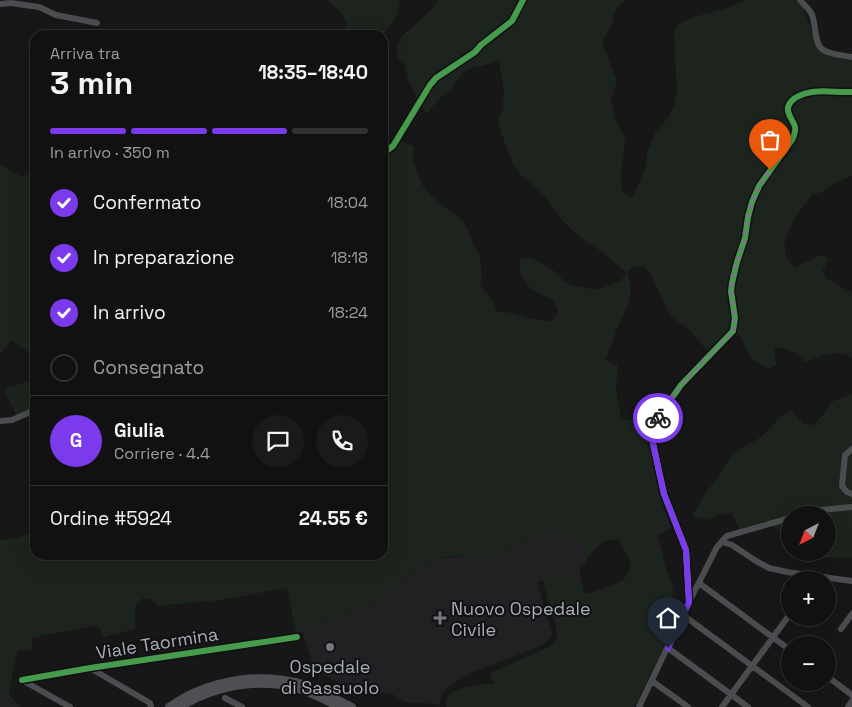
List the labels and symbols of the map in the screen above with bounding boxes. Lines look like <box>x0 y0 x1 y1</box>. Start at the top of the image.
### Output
pin <box>749 119 791 170</box>
courier <box>633 393 683 443</box>
north arrow <box>781 506 836 561</box>
place label: Nuovo Ospedale Civile <box>451 597 591 641</box>
pin <box>647 597 689 648</box>
marker: Nuovo Ospedale Civile <box>433 611 447 625</box>
street label: Viale Taormina <box>94 622 220 664</box>
marker: Ospedale di Sassuolo <box>324 641 336 653</box>
place label: Ospedale di Sassuolo <box>281 655 379 699</box>

